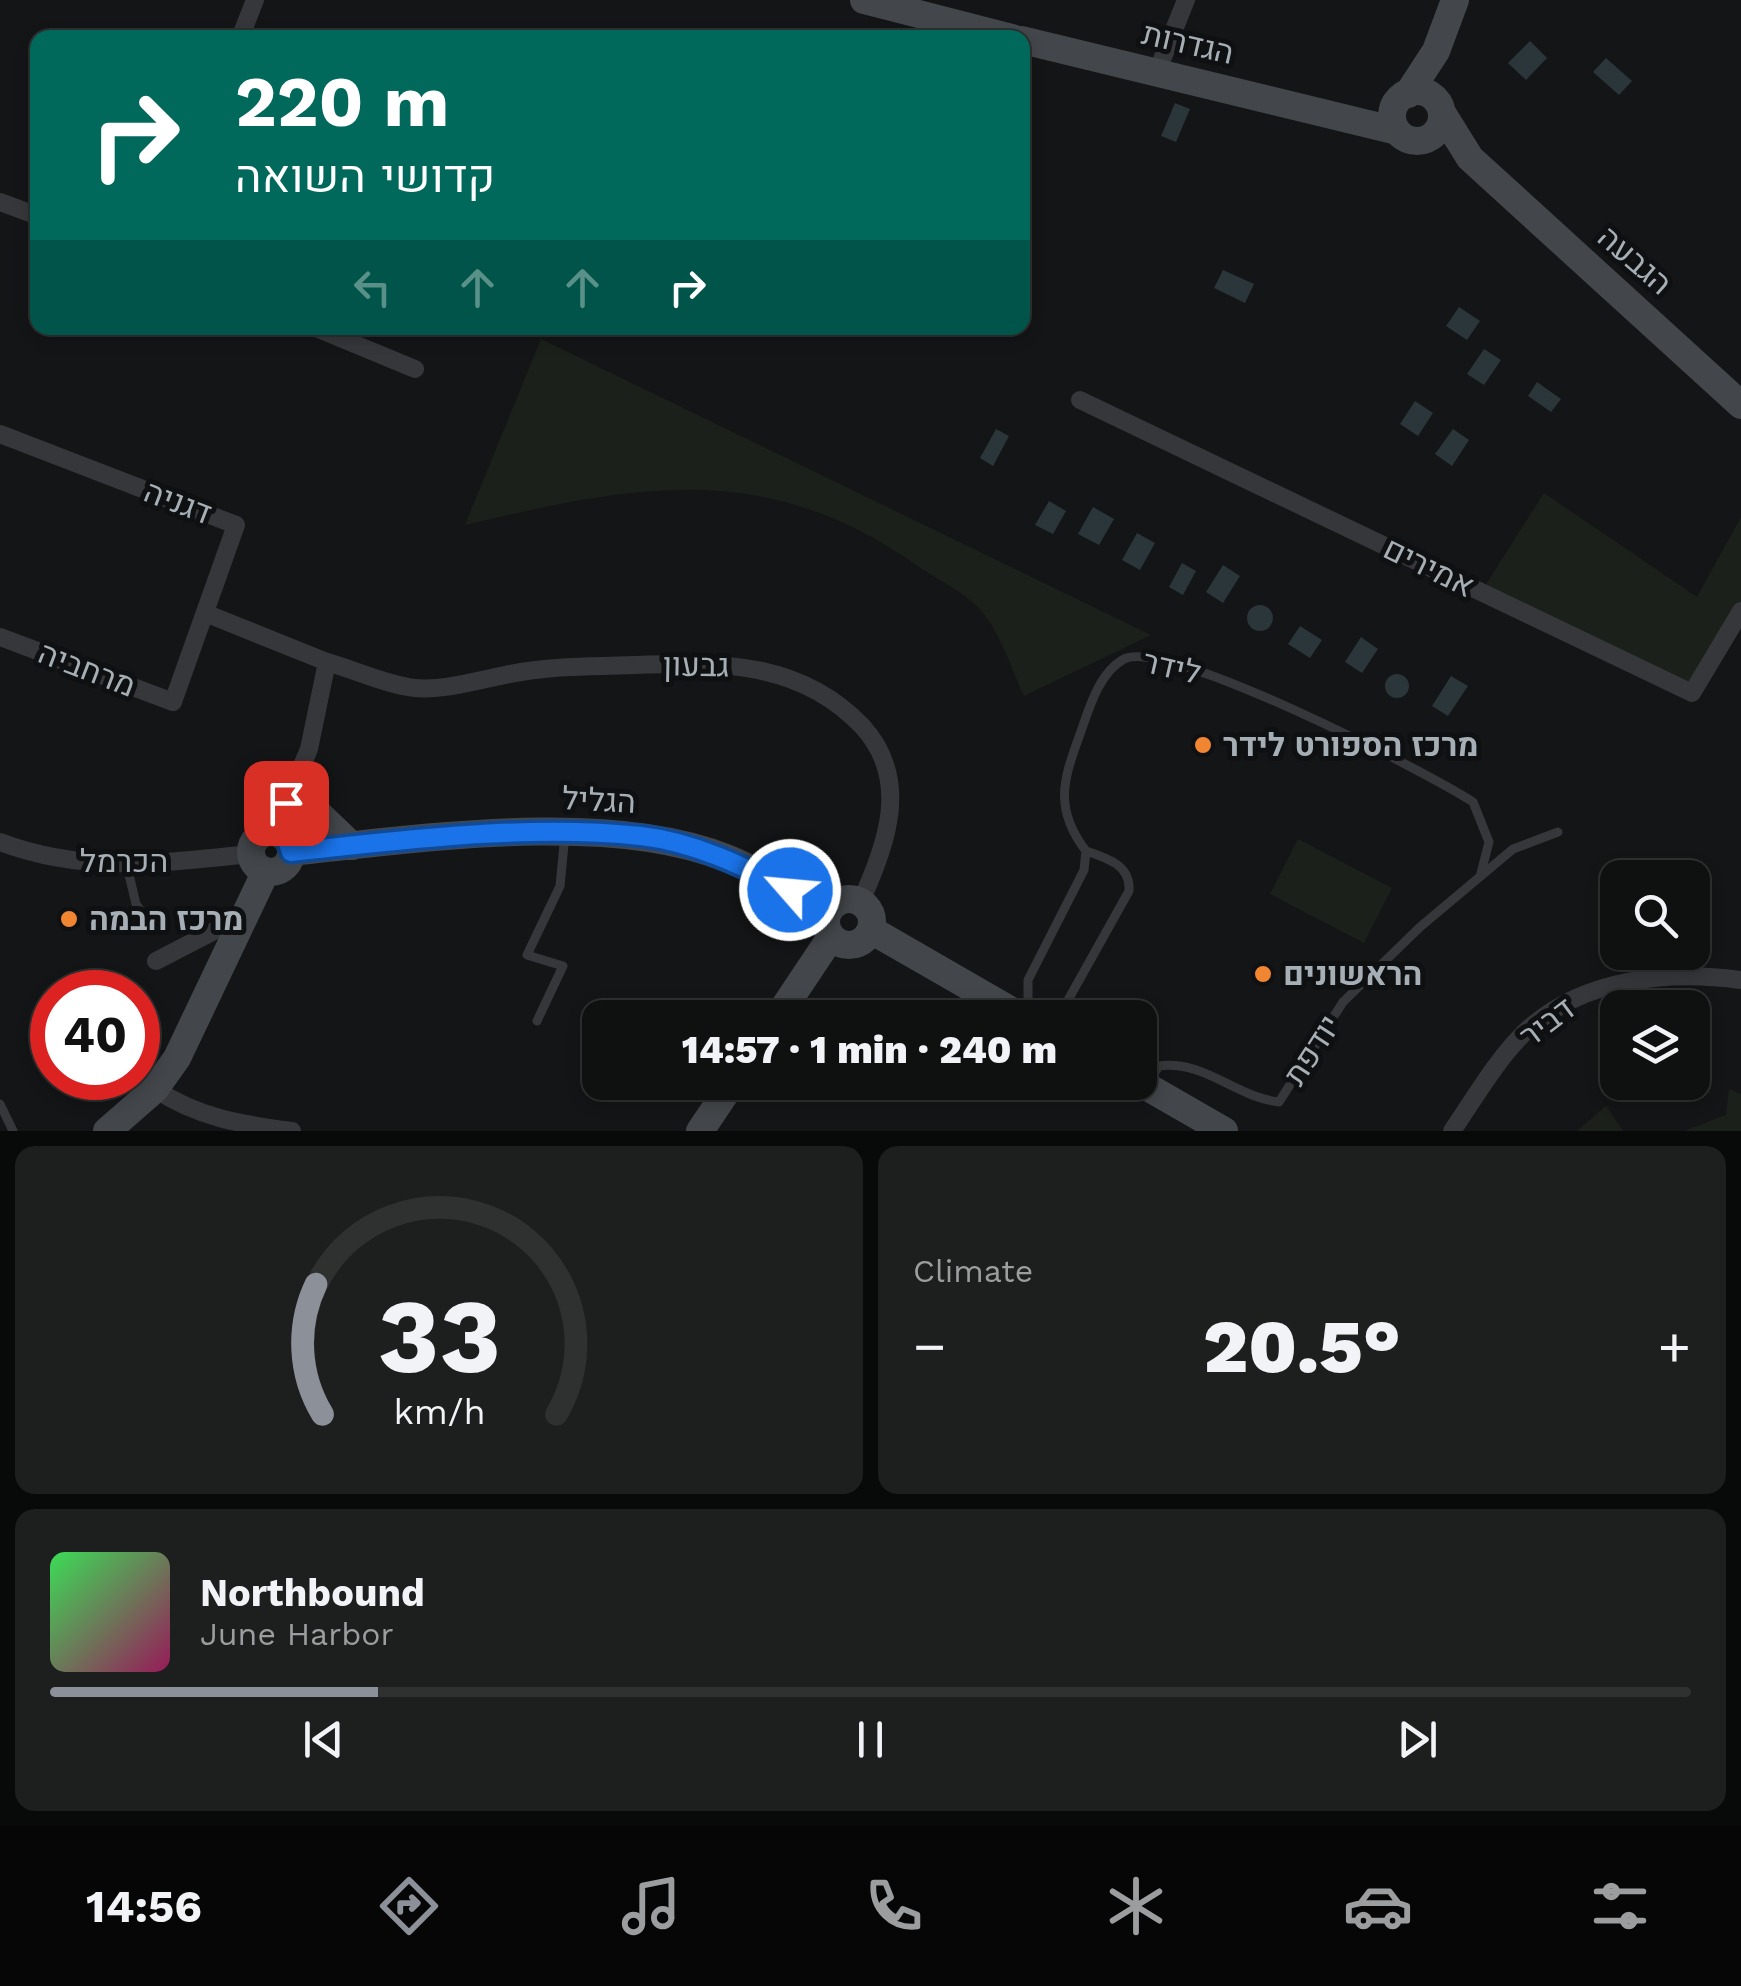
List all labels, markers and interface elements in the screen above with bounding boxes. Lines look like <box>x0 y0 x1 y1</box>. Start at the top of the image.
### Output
street label: הגדרות <box>1138 14 1238 72</box>
text: 220 m <box>235 61 449 143</box>
icon: right <box>70 70 200 200</box>
text: קדושי השואה <box>235 150 495 203</box>
street label: הגבעה <box>1590 218 1680 302</box>
icon: left <box>345 260 400 315</box>
icon: ahead <box>450 260 505 315</box>
icon: ahead <box>555 260 610 315</box>
icon: right <box>660 260 715 315</box>
street label: דגניה <box>139 472 217 532</box>
street label: אמירים <box>1377 529 1481 605</box>
street label: מרחביה <box>33 633 141 705</box>
street label: לידר <box>1139 642 1205 692</box>
street label: גבעון <box>662 645 730 685</box>
place label: מרכז הספורט לידר <box>1223 726 1479 764</box>
marker: מרכז הספורט לידר <box>1192 734 1214 756</box>
pin <box>244 761 329 846</box>
icon: arrive <box>259 776 314 831</box>
street label: הגליל <box>561 779 637 821</box>
position arrow <box>738 838 842 942</box>
street label: הכרמל <box>80 842 168 880</box>
map controls <box>1600 860 1710 1100</box>
button: search <box>1600 860 1710 970</box>
place label: מרכז הבמה <box>89 900 243 938</box>
marker: מרכז הבמה <box>58 908 80 930</box>
place label: הראשונים <box>1283 955 1422 993</box>
marker: הראשונים <box>1252 963 1274 985</box>
speed limit sign: 40 <box>30 970 160 1100</box>
street label: דביר <box>1512 989 1582 1055</box>
button: layers <box>1600 990 1710 1100</box>
street label: יודפת <box>1275 1008 1349 1092</box>
text: 14:57 · 1 min · 240 m <box>682 1028 1057 1072</box>
text: Climate <box>913 1252 1033 1290</box>
text: 33 <box>377 1275 501 1397</box>
text: 20.5° <box>1203 1302 1401 1390</box>
text: − <box>913 1314 946 1378</box>
text: + <box>1658 1314 1691 1378</box>
text: km/h <box>393 1391 485 1433</box>
text: Northbound <box>200 1571 425 1615</box>
text: June Harbor <box>200 1615 394 1653</box>
icon: previous <box>296 1712 351 1767</box>
icon: pause <box>843 1712 898 1767</box>
icon: next <box>1390 1712 1445 1767</box>
icon: directions <box>374 1871 444 1941</box>
icon: music <box>616 1871 686 1941</box>
icon: phone <box>859 1871 929 1941</box>
icon: climate <box>1101 1871 1171 1941</box>
icon: car <box>1343 1871 1413 1941</box>
icon: filters <box>1585 1871 1655 1941</box>
text: 14:56 <box>86 1880 202 1933</box>

